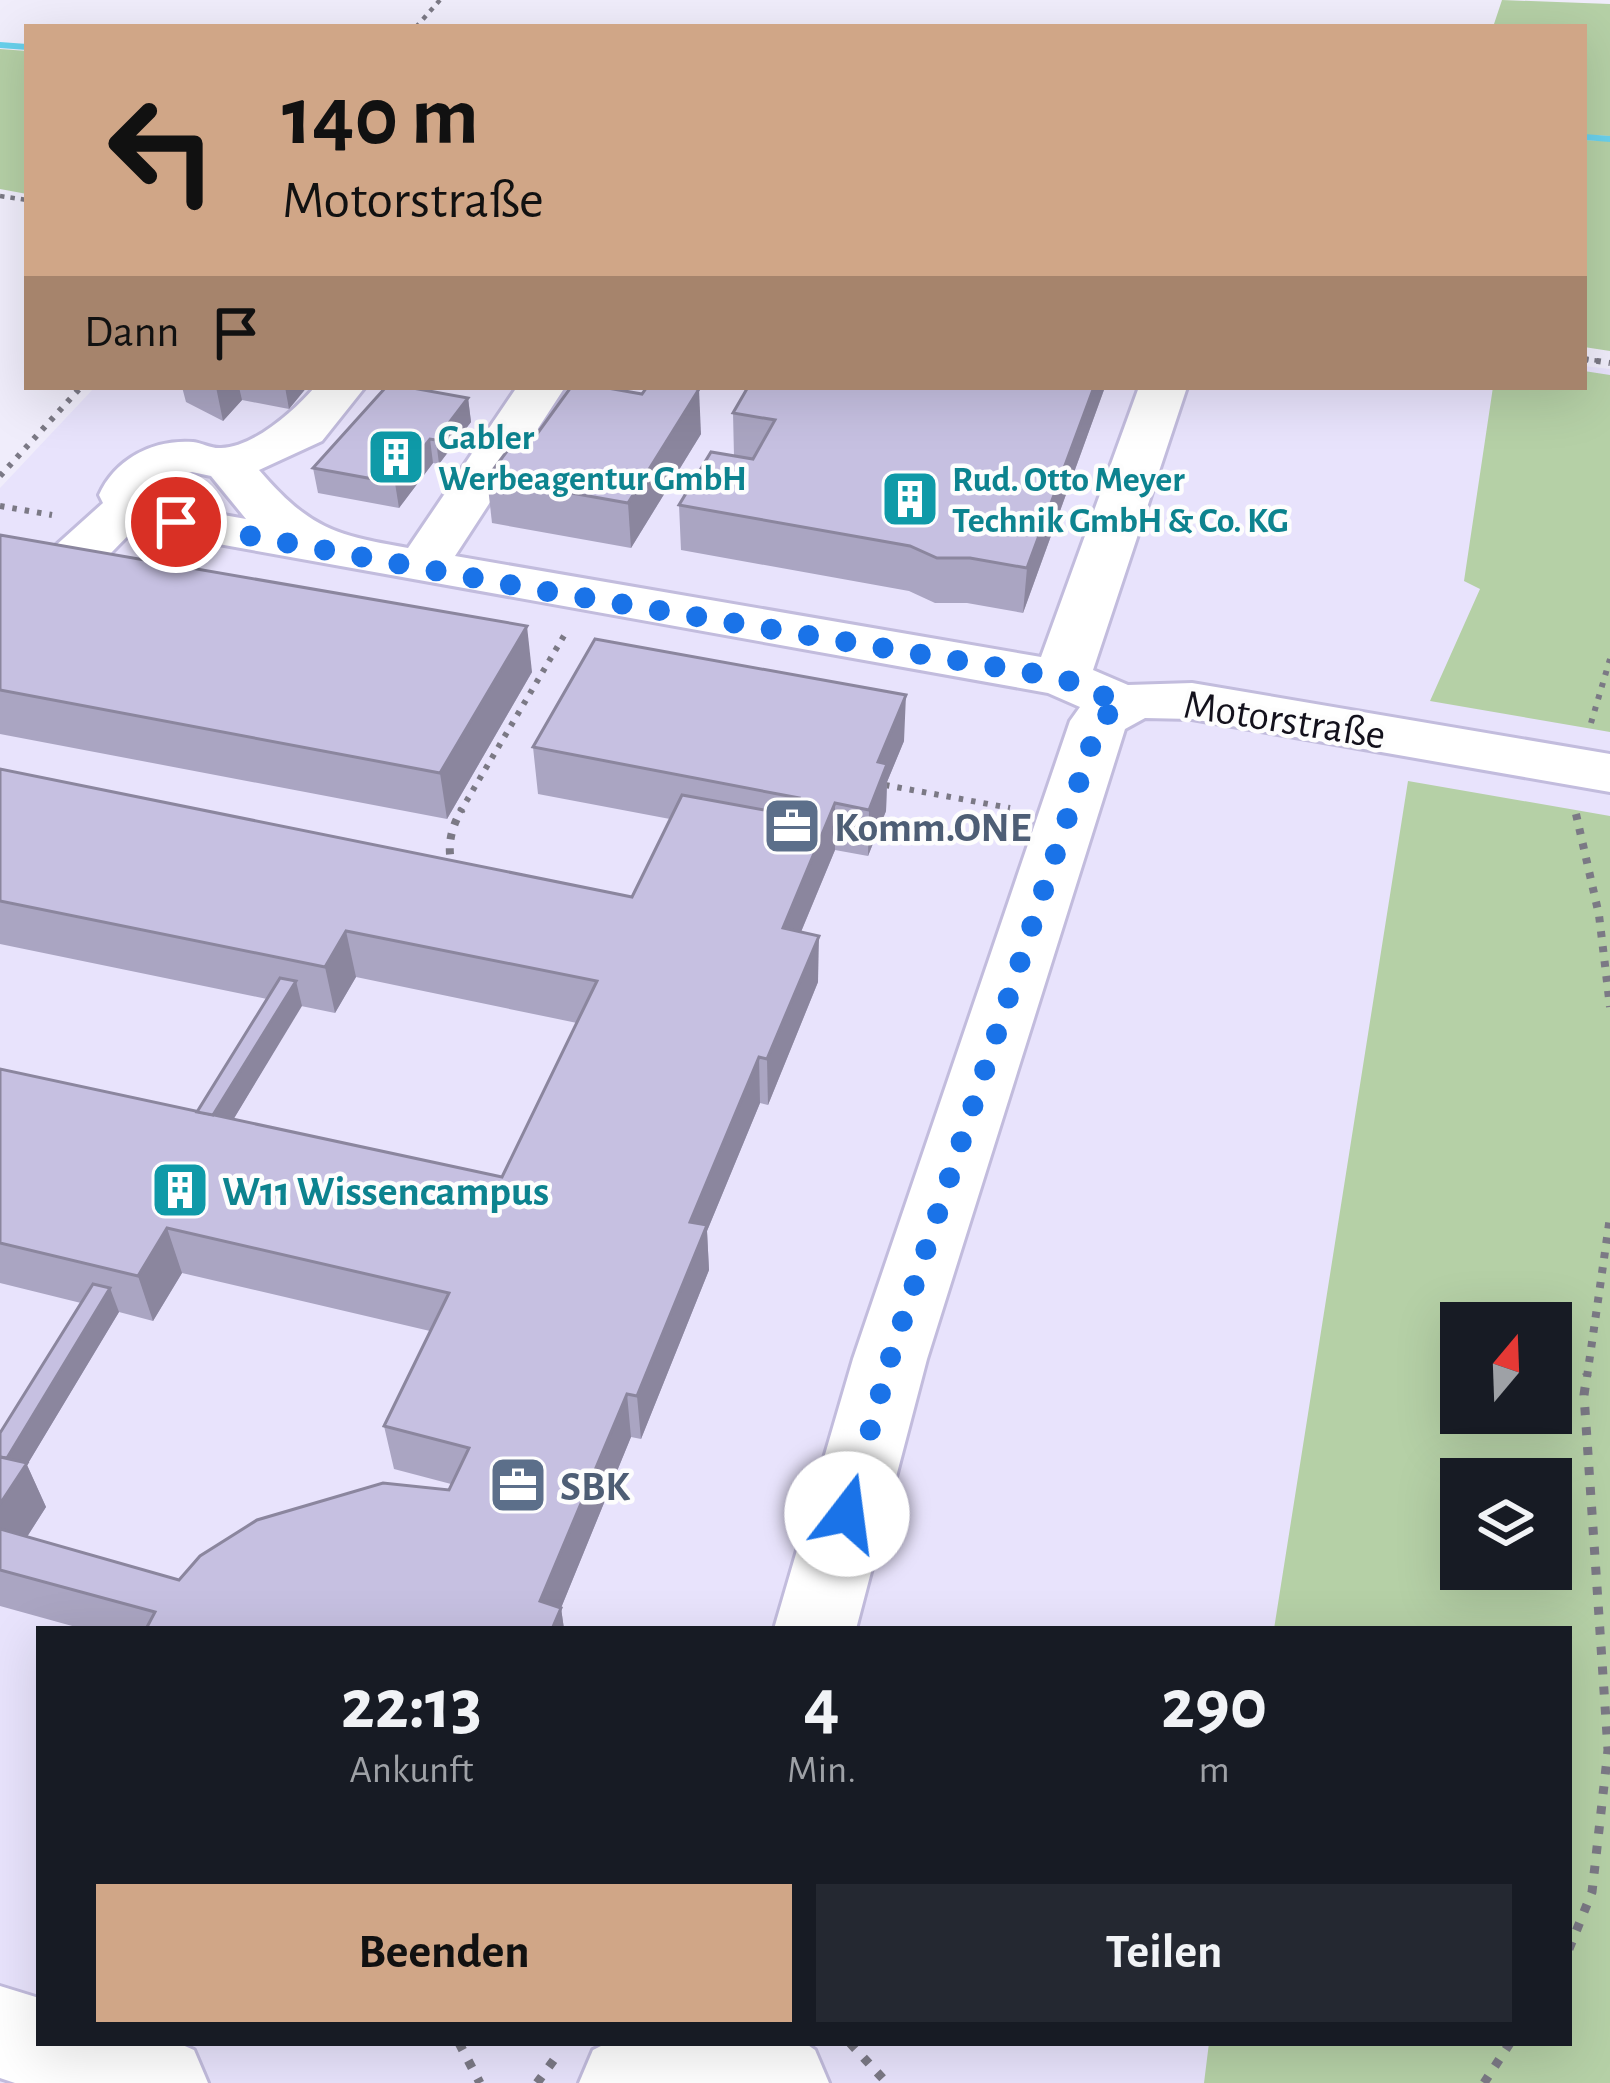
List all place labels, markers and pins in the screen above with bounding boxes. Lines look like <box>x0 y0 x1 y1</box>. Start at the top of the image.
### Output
place label: Gabler Werbeagentur GmbH <box>438 420 747 497</box>
building icon: Gabler Werbeagentur GmbH <box>365 426 427 488</box>
place label: Rud. Otto Meyer Technik GmbH & Co. KG <box>952 462 1289 539</box>
building icon: Rud. Otto Meyer Technik GmbH & Co. KG <box>879 468 941 530</box>
pin <box>125 471 227 573</box>
office icon: Komm.ONE <box>761 795 823 857</box>
place label: Komm.ONE <box>834 807 1031 849</box>
building icon: W11 Wissencampus <box>149 1159 211 1221</box>
place label: W11 Wissencampus <box>222 1171 549 1213</box>
office icon: SBK <box>487 1454 549 1516</box>
place label: SBK <box>560 1466 630 1508</box>

